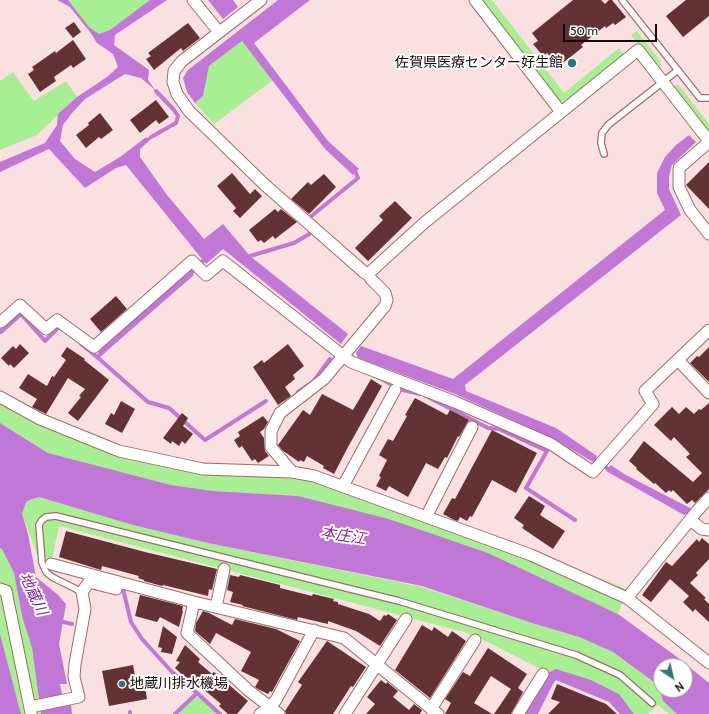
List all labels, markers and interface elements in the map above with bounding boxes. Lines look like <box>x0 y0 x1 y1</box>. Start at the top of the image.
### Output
scale bar <box>565 16 659 42</box>
text: 50 m <box>570 23 598 38</box>
place label: 佐賀県医療センター好生館 <box>395 55 563 71</box>
marker: 佐賀県医療センター好生館 <box>566 57 578 69</box>
water label: 本庄江 <box>319 524 367 548</box>
water label: 地蔵川 <box>15 570 51 618</box>
north arrow <box>653 658 693 698</box>
place label: 地蔵川排水機場 <box>130 676 228 692</box>
marker: 地蔵川排水機場 <box>117 679 127 689</box>
text: N <box>672 679 687 695</box>

